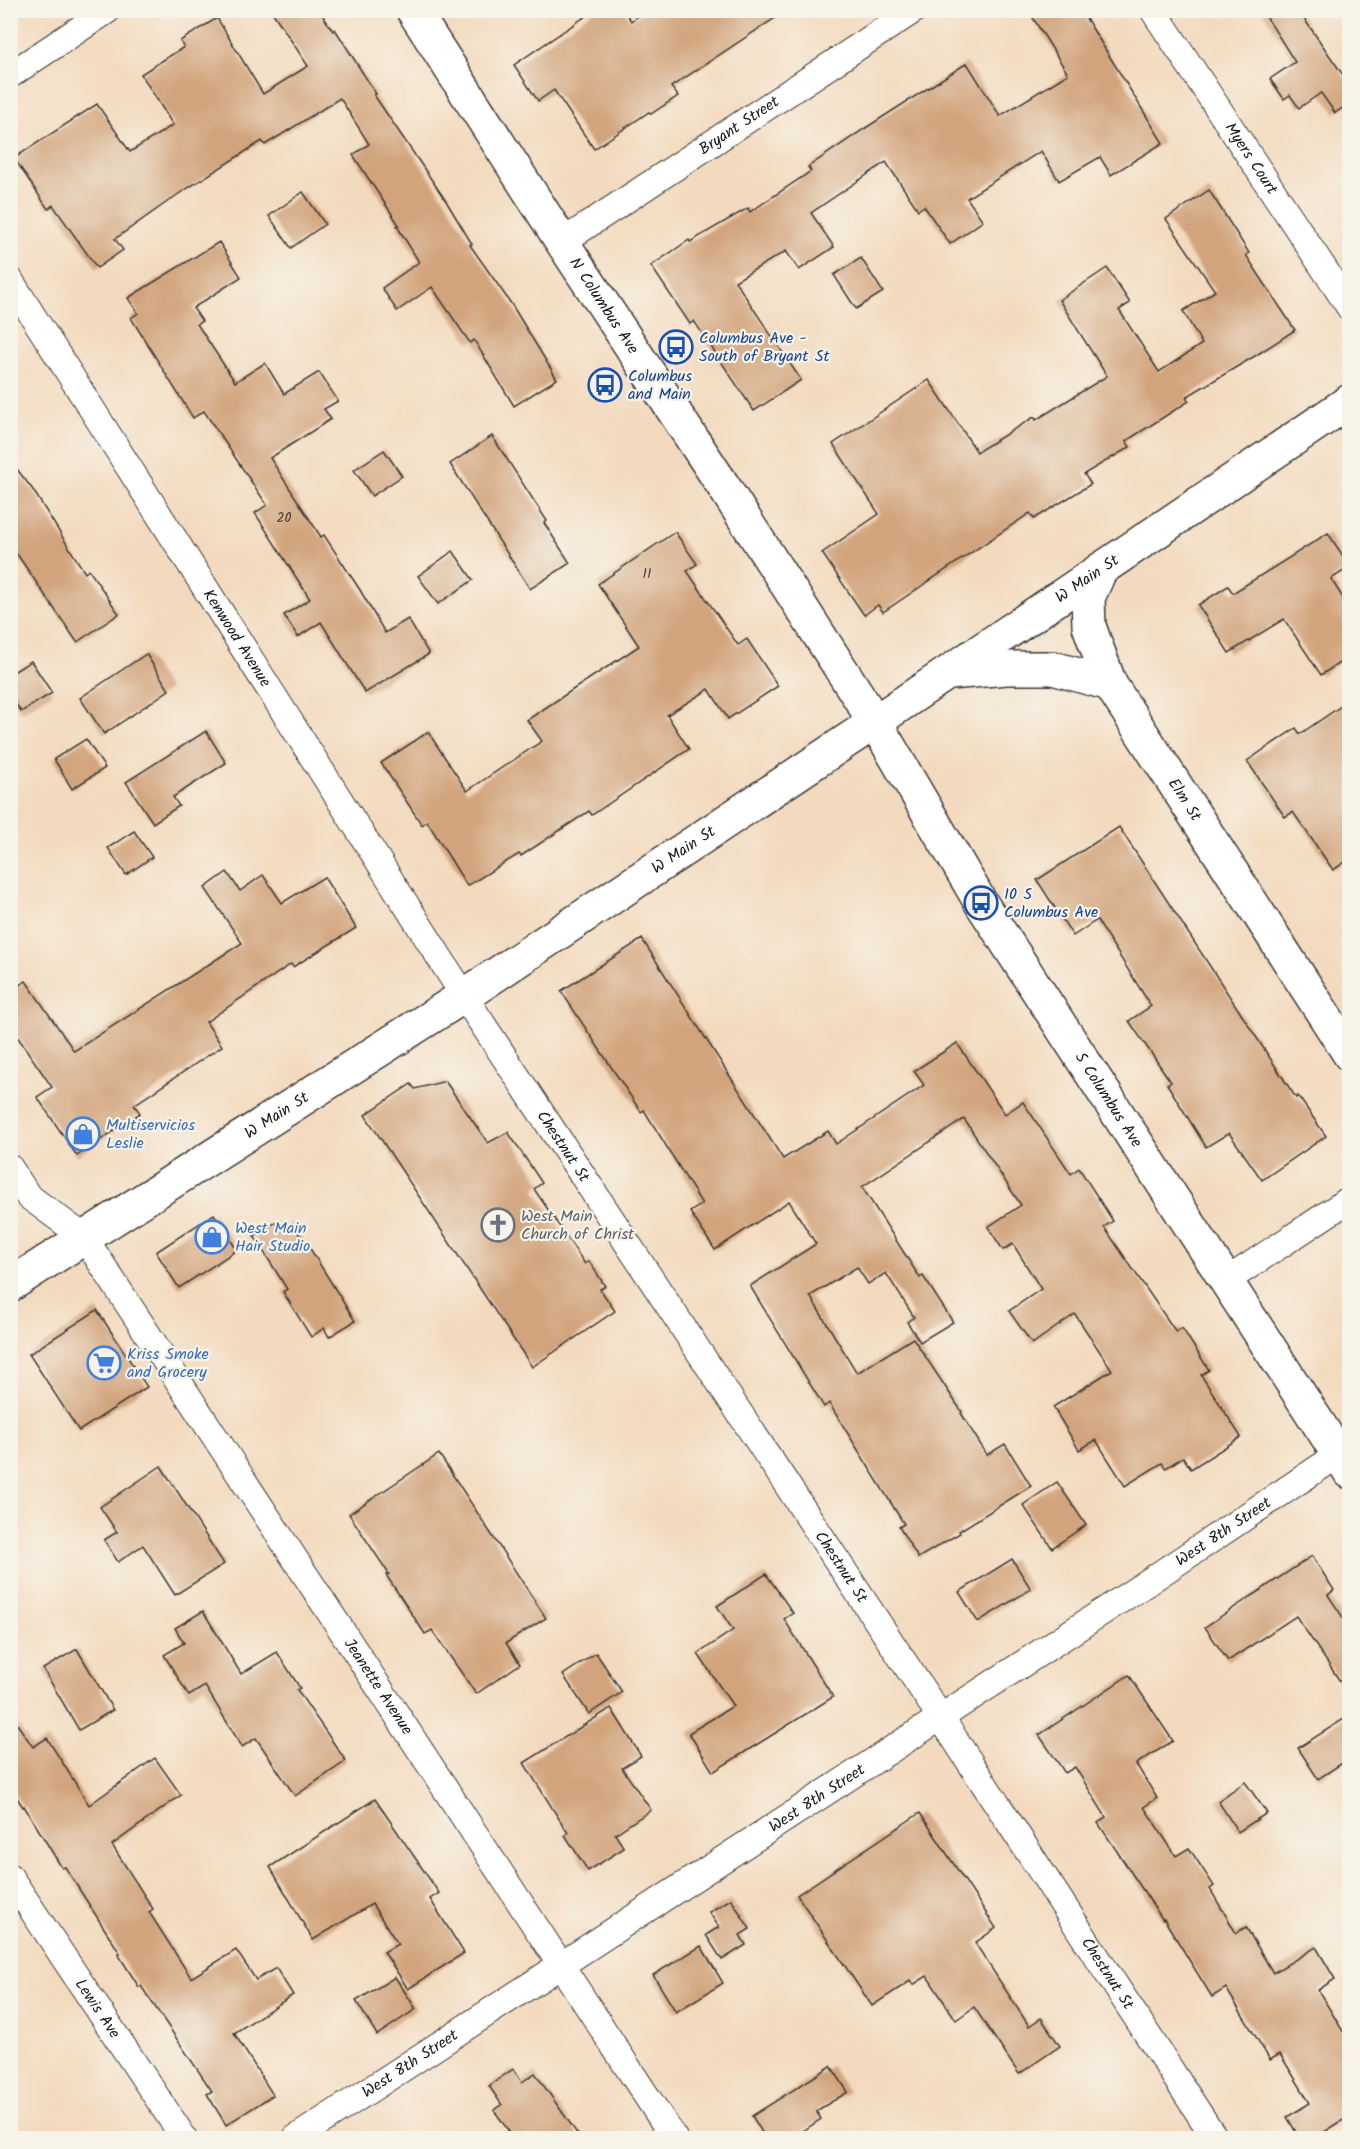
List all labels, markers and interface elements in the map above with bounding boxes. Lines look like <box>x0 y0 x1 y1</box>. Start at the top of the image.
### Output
street label: Bryant Street <box>694 89 785 161</box>
street label: Myers Court <box>1218 117 1285 200</box>
street label: N Columbus Ave <box>563 252 645 359</box>
place label: Columbus Ave - South of Bryant St <box>699 326 830 369</box>
bus stop icon: Columbus Ave - South of Bryant St <box>658 329 694 365</box>
place label: Columbus and Main <box>628 364 692 407</box>
bus stop icon: Columbus and Main <box>587 367 623 403</box>
house number: 20 <box>276 507 292 529</box>
street label: W Main St <box>1050 548 1125 609</box>
house number: 11 <box>643 563 651 585</box>
street label: Kenwood Avenue <box>196 584 278 692</box>
street label: Elm St <box>1161 773 1208 827</box>
street label: W Main St <box>646 819 721 880</box>
place label: 10 S Columbus Ave <box>1004 882 1098 925</box>
bus stop icon: 10 S Columbus Ave <box>963 885 999 921</box>
street label: S Columbus Ave <box>1068 1047 1149 1152</box>
street label: W Main St <box>239 1085 315 1145</box>
street label: Chestnut St <box>530 1105 597 1188</box>
place label: Multiservicios Leslie <box>106 1113 195 1156</box>
shop icon: Multiservicios Leslie <box>65 1116 101 1152</box>
place label: West Main Church of Christ <box>521 1204 635 1247</box>
church icon: West Main Church of Christ <box>480 1207 516 1243</box>
place label: West Main Hair Studio <box>235 1216 310 1259</box>
shop icon: West Main Hair Studio <box>194 1219 230 1255</box>
place label: Kriss Smoke and Grocery <box>127 1342 209 1385</box>
supermarket icon: Kriss Smoke and Grocery <box>86 1345 122 1381</box>
street label: West 8th Street <box>1170 1490 1277 1573</box>
street label: Chestnut St <box>808 1526 875 1609</box>
street label: Jeanette Avenue <box>337 1633 419 1740</box>
street label: West 8th Street <box>764 1757 871 1839</box>
street label: Chestnut St <box>1075 1932 1141 2015</box>
street label: Lewis Ave <box>69 1973 127 2043</box>
street label: West 8th Street <box>357 2023 464 2104</box>

